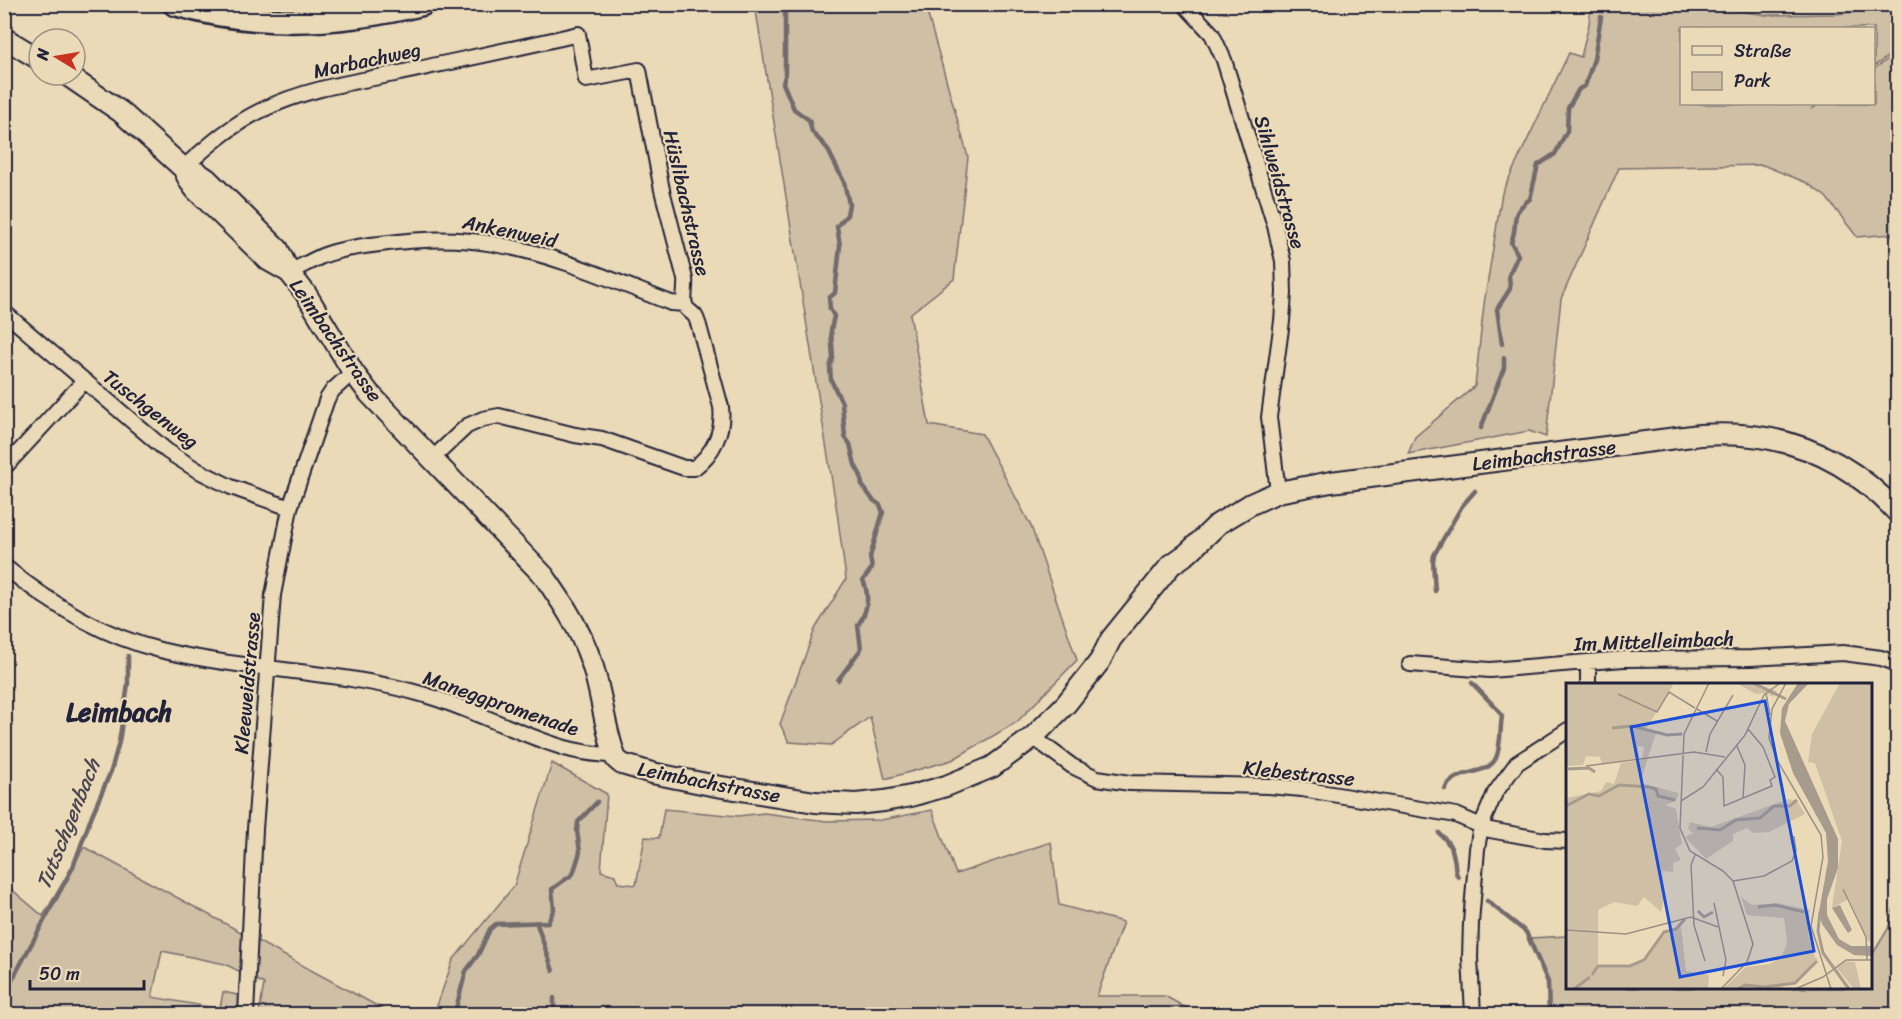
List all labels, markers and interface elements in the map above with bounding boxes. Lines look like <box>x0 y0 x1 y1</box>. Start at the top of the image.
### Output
north arrow <box>27 27 87 87</box>
legend <box>1680 27 1875 105</box>
street label: Marbachweg <box>310 32 424 89</box>
text: Straße <box>1734 35 1791 67</box>
text: N <box>27 45 58 63</box>
text: Park <box>1734 65 1771 97</box>
street label: Sihlweidstrasse <box>1244 111 1315 253</box>
street label: Hüslibachstrasse <box>653 126 720 280</box>
street label: Ankenweid <box>458 204 562 259</box>
street label: Leimbachstrasse <box>280 271 391 410</box>
street label: Tuschgenweg <box>95 360 207 458</box>
street label: Leimbachstrasse <box>1470 429 1618 482</box>
street label: Kleeweidstrasse <box>224 610 271 755</box>
street label: Im Mittelleimbach <box>1572 621 1735 662</box>
street label: Maneggpromenade <box>418 660 584 747</box>
inset map <box>1566 683 1872 989</box>
district label: Leimbach <box>66 689 172 735</box>
street label: Klebestrasse <box>1241 750 1356 797</box>
water label: Tutschgenbach <box>25 751 112 895</box>
street label: Leimbachstrasse <box>635 752 783 813</box>
scale bar <box>30 953 144 991</box>
text: 50 m <box>39 958 80 990</box>

